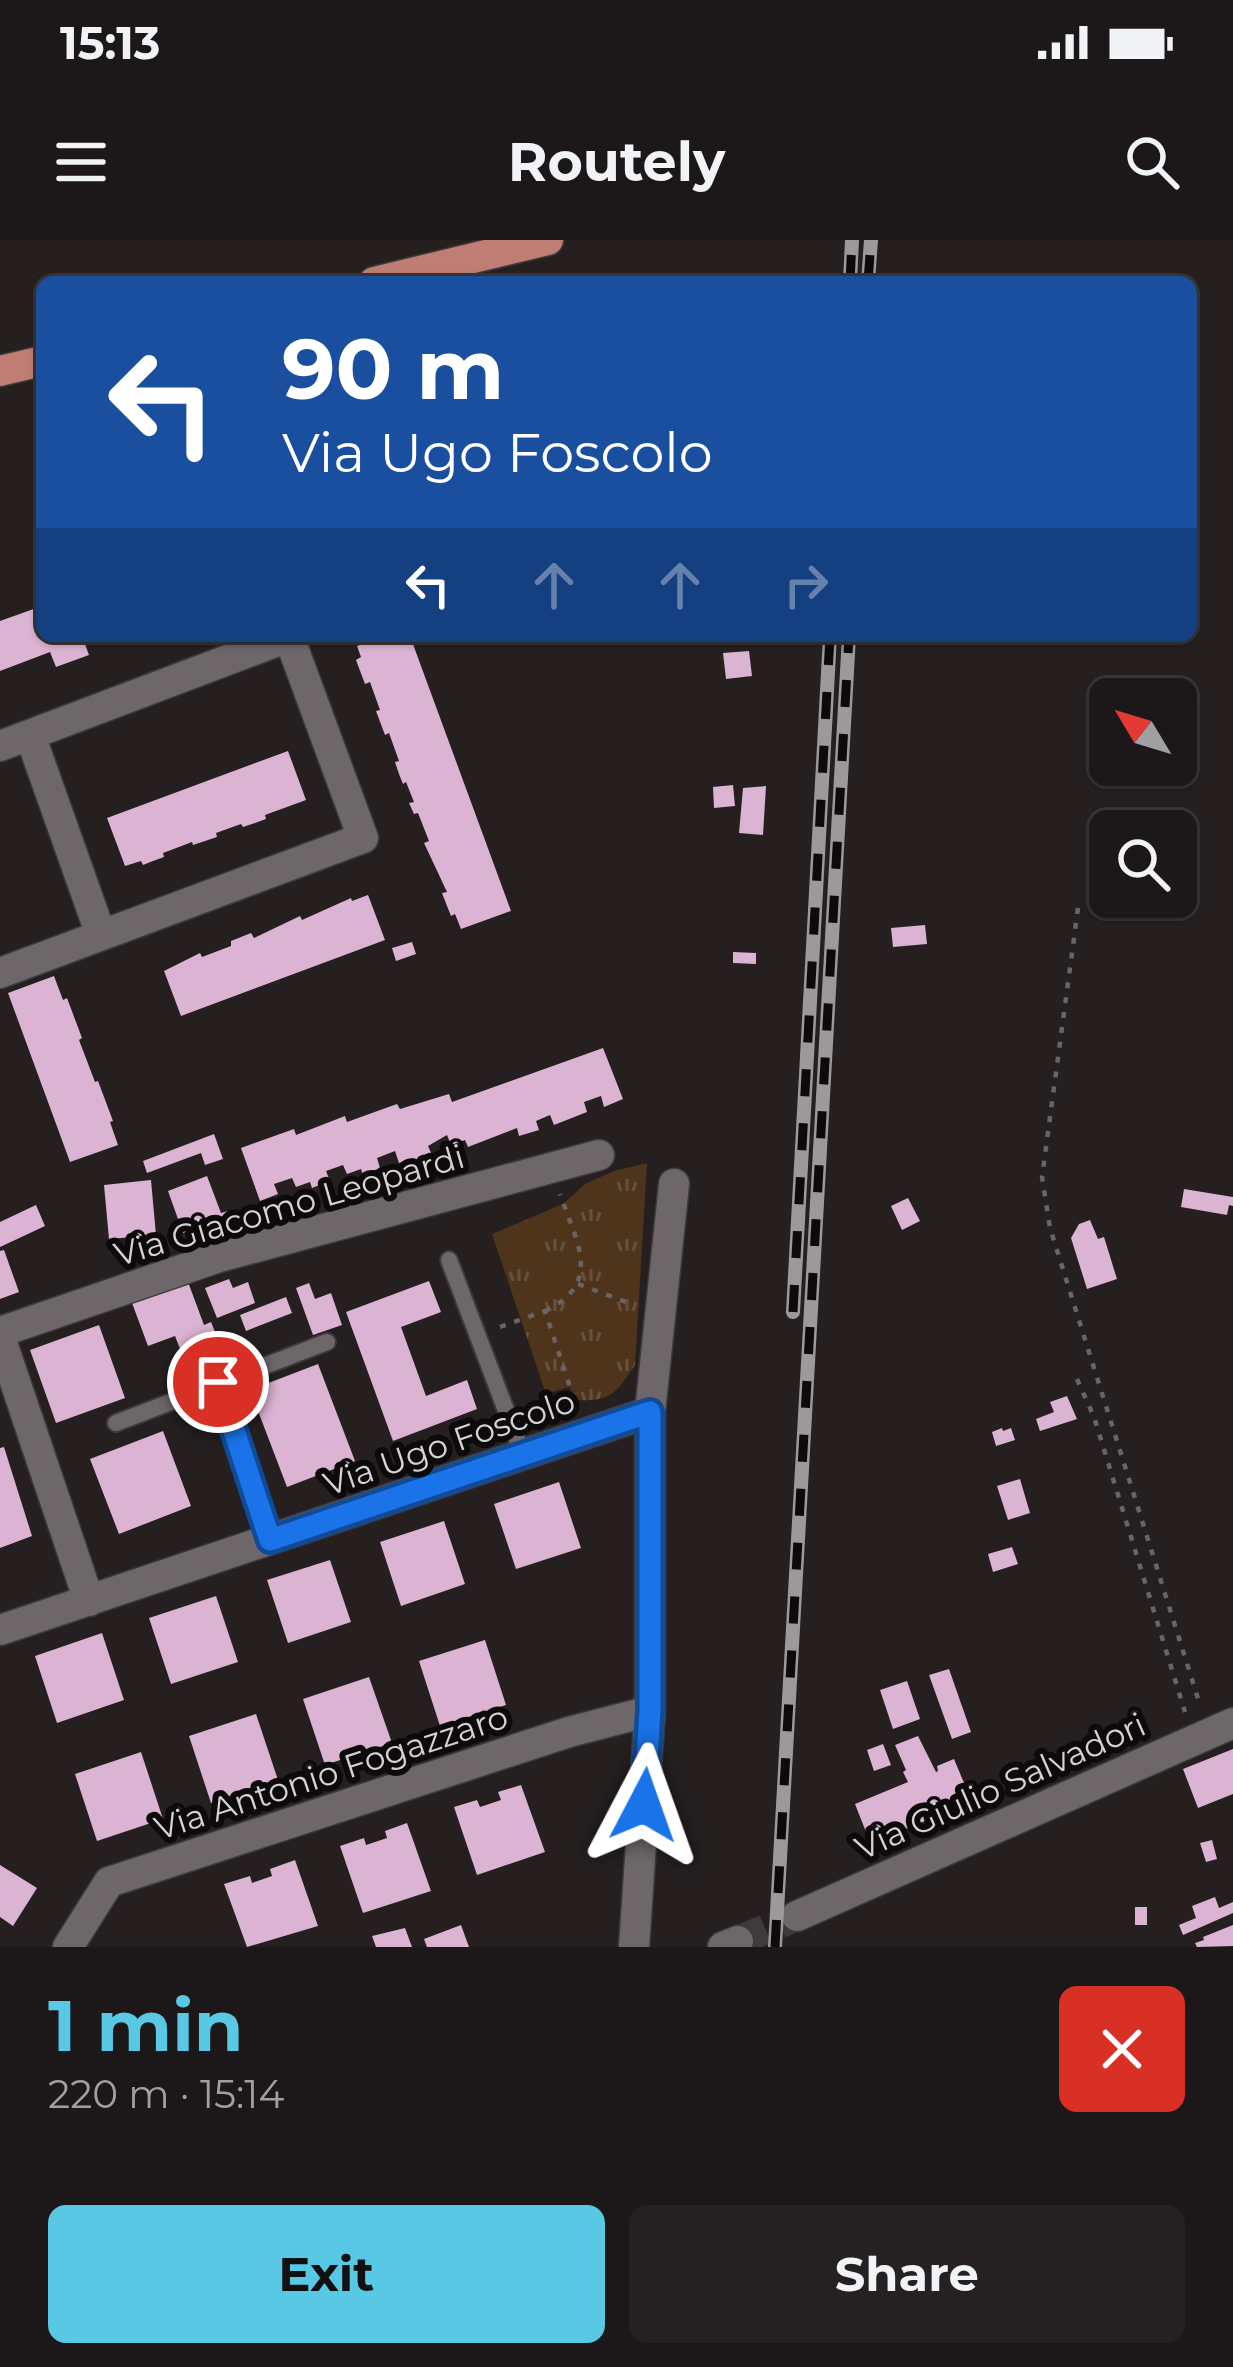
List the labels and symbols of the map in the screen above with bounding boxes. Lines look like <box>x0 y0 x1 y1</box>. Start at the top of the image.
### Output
north arrow <box>1089 678 1197 786</box>
street label: Via Giacomo Leopardi <box>109 1136 469 1274</box>
pin <box>167 1331 269 1433</box>
street label: Via Ugo Foscolo <box>318 1380 580 1504</box>
street label: Via Antonio Fogazzaro <box>149 1696 513 1848</box>
street label: Via Giulio Salvadori <box>849 1704 1151 1868</box>
position arrow <box>581 1742 707 1868</box>

